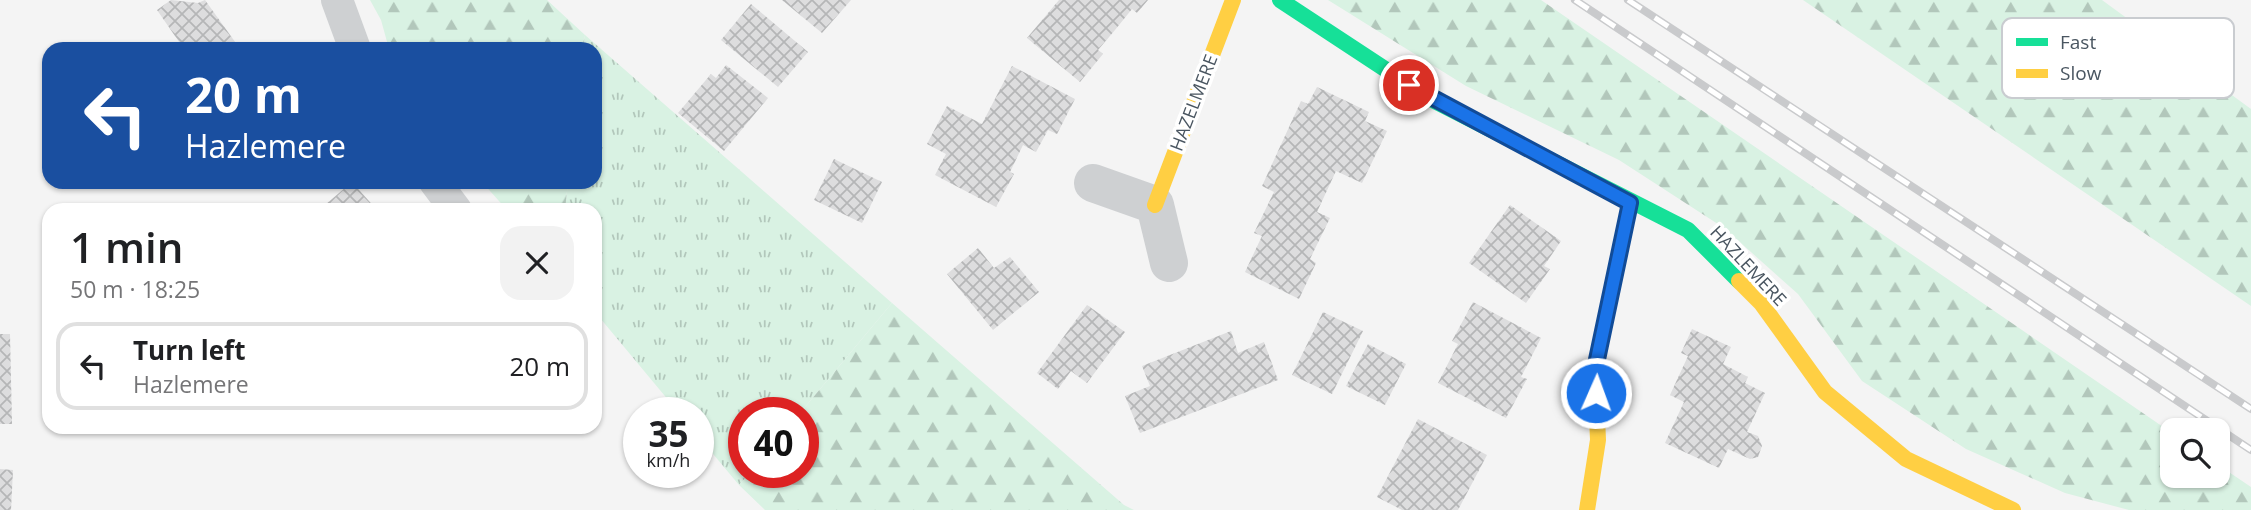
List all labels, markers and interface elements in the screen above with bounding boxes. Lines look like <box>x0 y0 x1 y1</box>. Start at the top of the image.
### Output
legend <box>2002 18 2234 98</box>
text: Fast <box>2060 29 2096 55</box>
street label: HAZELMERE <box>1164 51 1222 154</box>
pin <box>1379 55 1439 115</box>
text: Slow <box>2060 60 2102 86</box>
text: 20 m <box>185 61 302 127</box>
icon: arrive <box>1390 66 1428 104</box>
icon: left <box>70 70 161 161</box>
text: Hazlemere <box>185 124 346 167</box>
text: 1 min <box>70 218 183 275</box>
street label: HAZLEMERE <box>1705 220 1792 311</box>
button: close <box>500 226 574 300</box>
text: 50 m · 18:25 <box>70 273 200 305</box>
text: Turn left <box>133 332 245 368</box>
icon: left <box>74 347 112 385</box>
text: 20 m <box>509 348 570 384</box>
position arrow <box>1559 356 1633 430</box>
text: Hazlemere <box>133 368 249 400</box>
speed limit sign: 40 <box>728 397 819 488</box>
text: 35 <box>648 410 689 457</box>
map controls <box>2160 418 2230 488</box>
button: search <box>2160 418 2230 488</box>
text: km/h <box>647 448 690 472</box>

